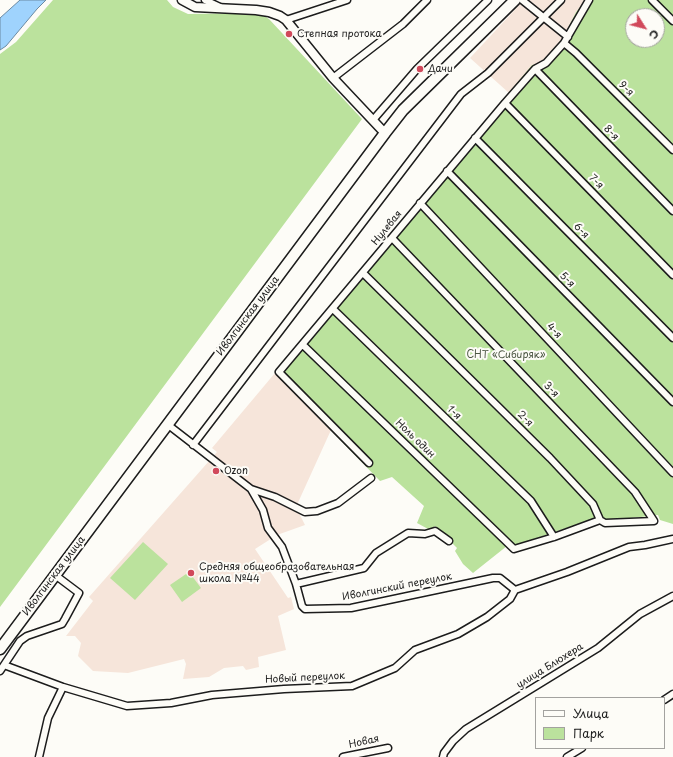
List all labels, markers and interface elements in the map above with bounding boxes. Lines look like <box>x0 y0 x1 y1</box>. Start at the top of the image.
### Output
north arrow <box>625 8 665 48</box>
text: С <box>645 26 664 43</box>
place label: Степная протока <box>297 28 382 40</box>
marker: Степная протока <box>284 29 294 39</box>
place label: Дачи <box>428 63 453 75</box>
marker: Дачи <box>415 64 425 74</box>
street label: 9-я <box>616 79 636 99</box>
street label: 8-я <box>601 123 621 143</box>
street label: 7-я <box>586 172 606 192</box>
street label: Нулевая <box>369 208 405 248</box>
street label: 6-я <box>571 221 591 241</box>
street label: 5-я <box>557 270 577 290</box>
street label: Иволгинская улица <box>214 274 282 358</box>
street label: 4-я <box>544 321 564 341</box>
park label: СНТ «Сибиряк» <box>467 349 545 361</box>
street label: 3-я <box>541 380 561 400</box>
street label: 1-я <box>445 404 463 422</box>
street label: 2-я <box>515 409 535 429</box>
street label: Ноль один <box>393 417 437 461</box>
place label: Ozon <box>224 465 248 477</box>
marker: Ozon <box>211 466 221 476</box>
street label: Иволгинская улица <box>20 534 88 618</box>
place label: Средняя общеобразовательная школа №44 <box>199 561 354 584</box>
marker: Средняя общеобразовательная школа №44 <box>186 568 196 578</box>
street label: Иволгинский переулок <box>341 570 453 604</box>
street label: улица Блюхера <box>514 641 586 691</box>
street label: Новый переулок <box>265 670 345 686</box>
legend <box>535 697 665 749</box>
text: Улица <box>573 704 609 722</box>
text: Парк <box>573 724 604 742</box>
street label: Новая <box>348 733 380 751</box>

